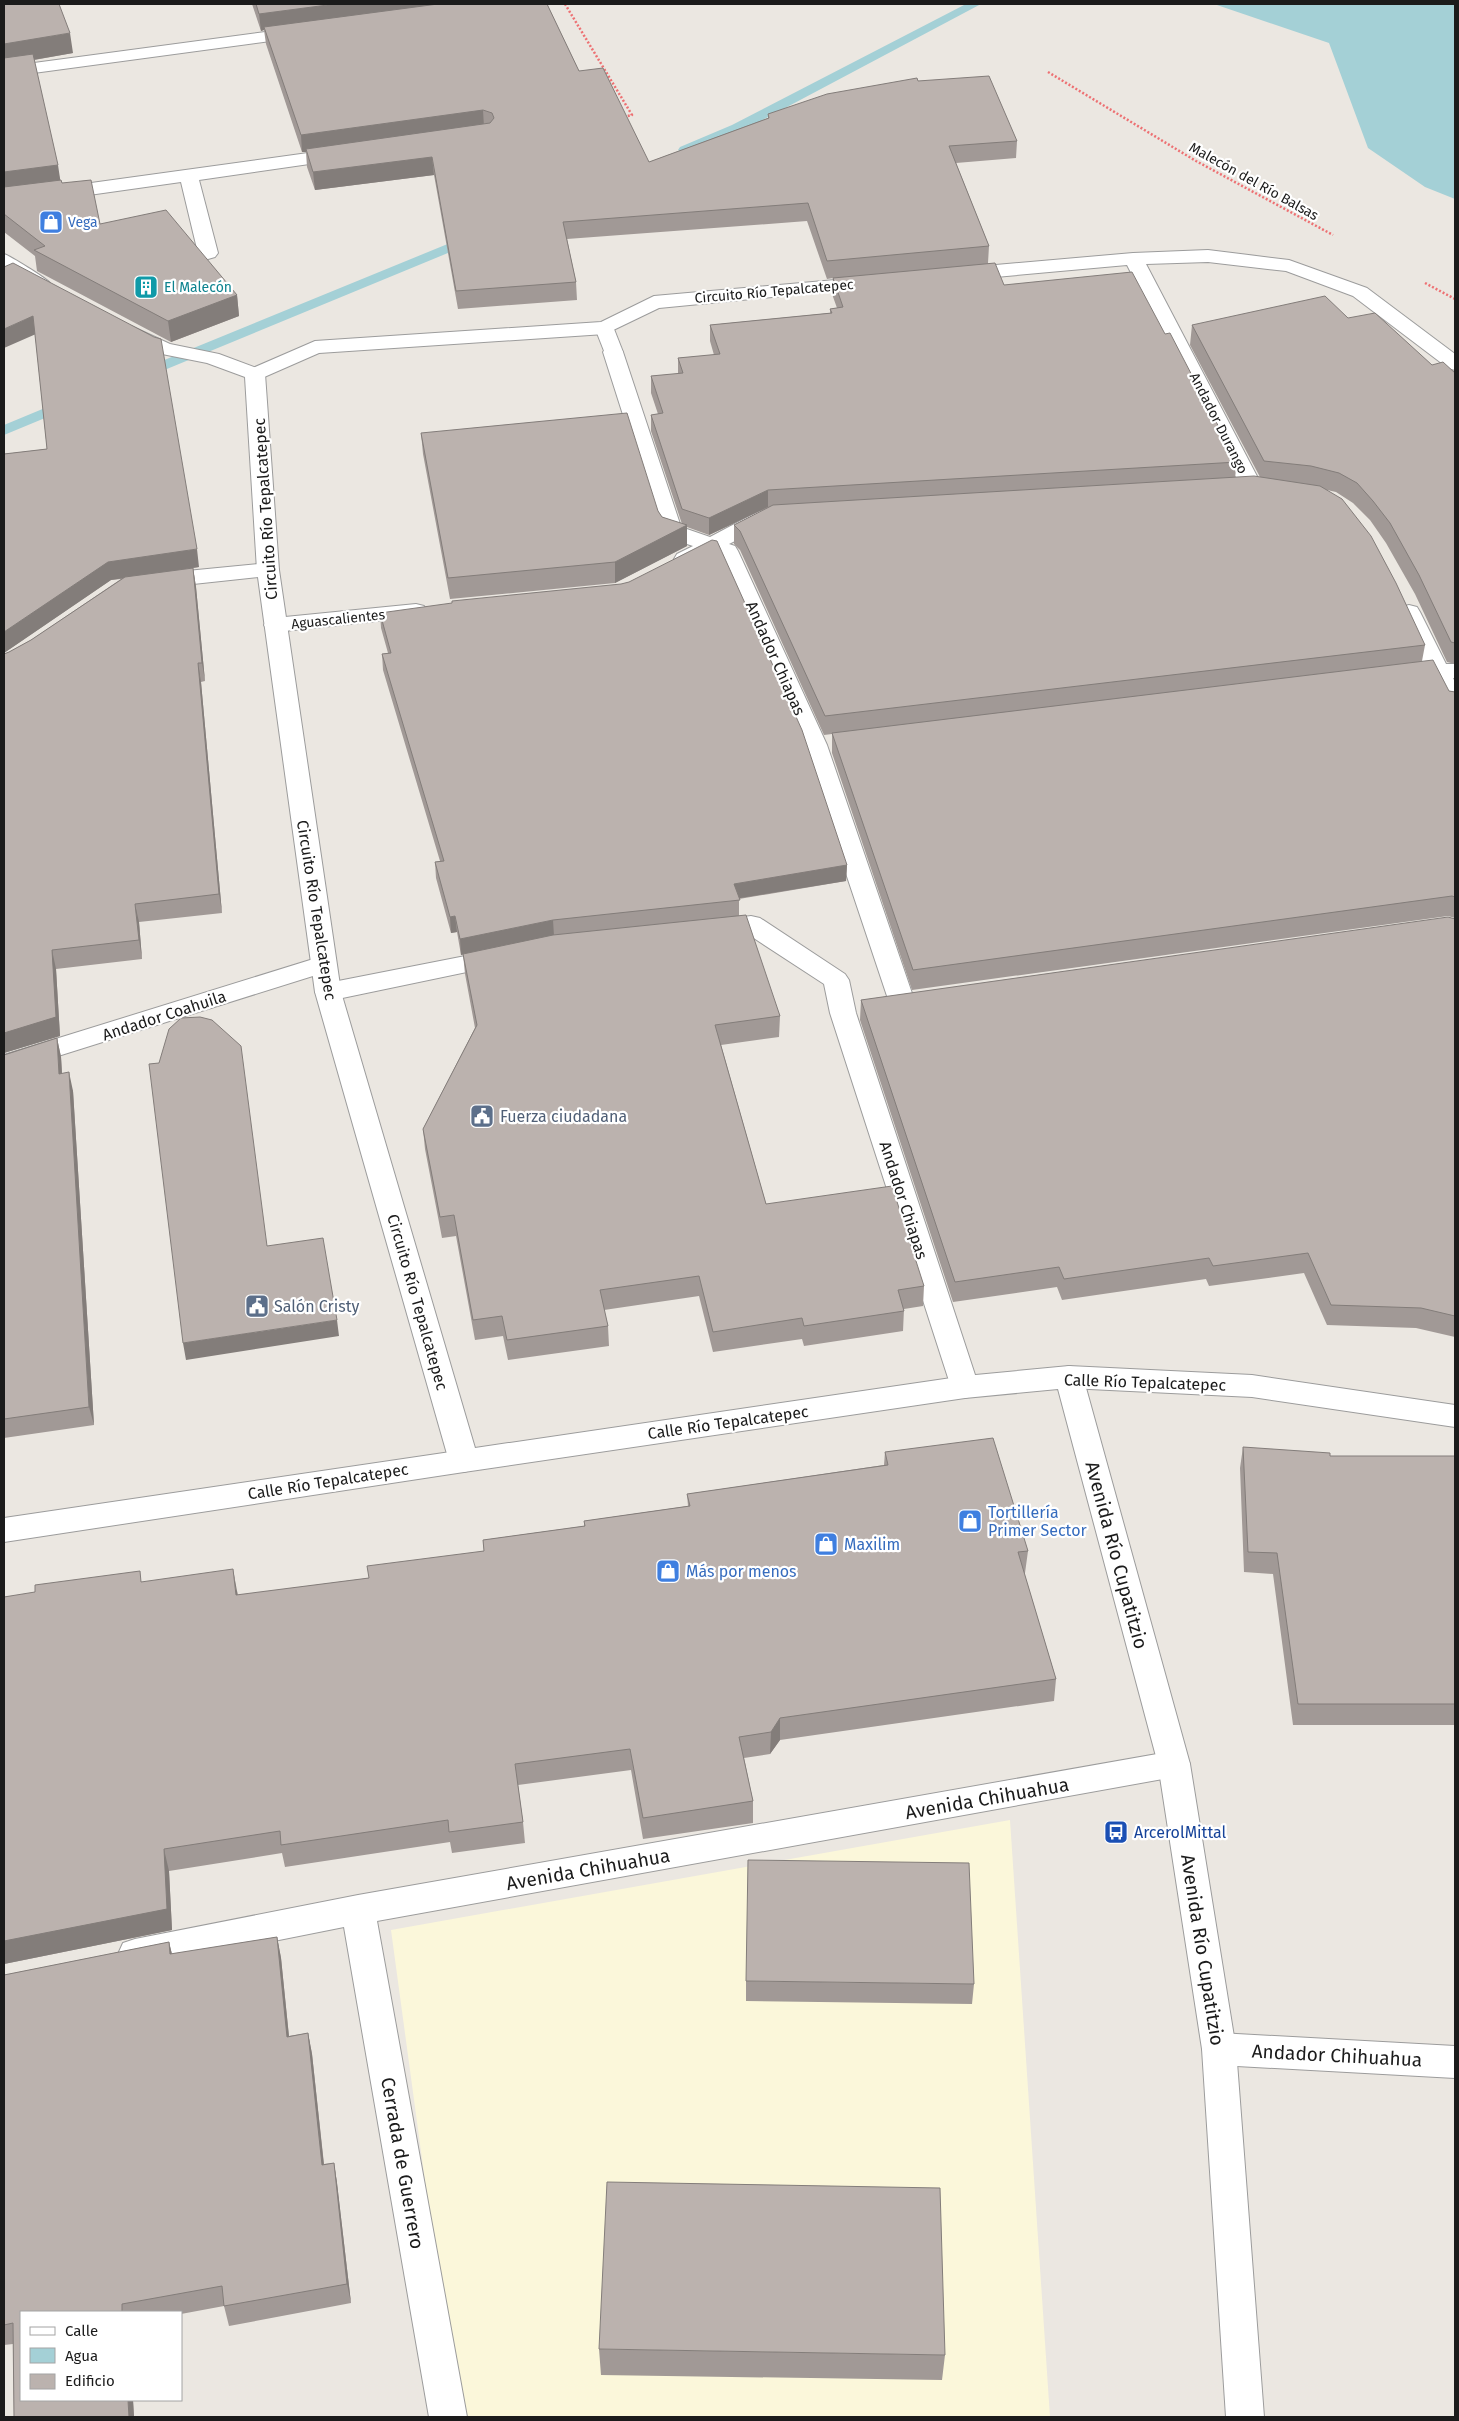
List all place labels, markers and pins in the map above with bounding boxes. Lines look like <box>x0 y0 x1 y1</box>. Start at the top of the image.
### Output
shop icon: Vega <box>38 209 64 235</box>
place label: Vega <box>68 214 98 231</box>
building icon: El Malecón <box>133 274 159 300</box>
place label: El Malecón <box>164 279 232 296</box>
public building icon: Fuerza ciudadana <box>469 1103 495 1129</box>
place label: Fuerza ciudadana <box>500 1107 627 1126</box>
public building icon: Salón Cristy <box>244 1293 270 1319</box>
place label: Salón Cristy <box>274 1297 359 1316</box>
place label: Tortillería Primer Sector <box>988 1503 1087 1540</box>
shop icon: Tortillería Primer Sector <box>957 1508 983 1534</box>
shop icon: Maxilim <box>813 1531 839 1557</box>
place label: Maxilim <box>844 1535 900 1554</box>
shop icon: Más por menos <box>655 1558 681 1584</box>
place label: Más por menos <box>686 1562 797 1581</box>
bus stop icon: ArcerolMittal <box>1103 1819 1129 1845</box>
place label: ArcerolMittal <box>1134 1823 1227 1842</box>

